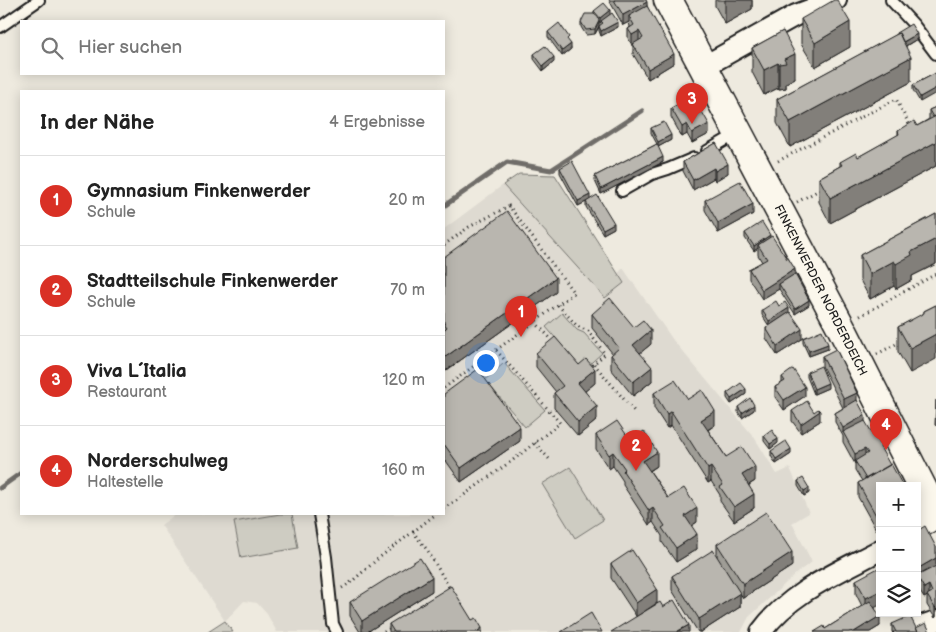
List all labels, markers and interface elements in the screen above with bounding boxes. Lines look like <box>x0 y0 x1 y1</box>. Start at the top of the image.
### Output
search box <box>20 20 445 75</box>
icon: search <box>38 34 66 62</box>
text: Hier suchen <box>78 36 182 59</box>
pin: 3 <box>676 83 708 124</box>
text: In der Nähe <box>40 110 154 135</box>
text: 4 Ergebnisse <box>329 113 425 132</box>
text: Gymnasium Finkenwerder <box>87 180 310 203</box>
text: 1 <box>53 191 59 210</box>
text: 20 m <box>389 191 425 210</box>
street label: FINKENWERDER NORDERDEICH <box>771 202 870 378</box>
text: Schule <box>87 203 136 222</box>
text: Stadtteilschule Finkenwerder <box>87 270 338 293</box>
text: 2 <box>51 281 61 300</box>
text: 70 m <box>390 281 425 300</box>
text: Schule <box>87 293 136 312</box>
pin: 1 <box>505 296 537 337</box>
your location <box>473 350 499 376</box>
text: Viva L´Italia <box>87 360 187 383</box>
text: 3 <box>51 371 61 390</box>
text: 120 m <box>382 371 425 390</box>
text: Restaurant <box>87 383 167 402</box>
pin: 4 <box>870 409 902 450</box>
pin: 2 <box>620 430 652 471</box>
text: Norderschulweg <box>87 450 228 473</box>
text: 4 <box>51 461 61 480</box>
text: 160 m <box>382 461 425 480</box>
text: Haltestelle <box>87 473 164 492</box>
map controls <box>876 482 921 617</box>
button: + <box>876 482 921 527</box>
button: − <box>876 527 921 572</box>
button: layers <box>876 572 921 617</box>

